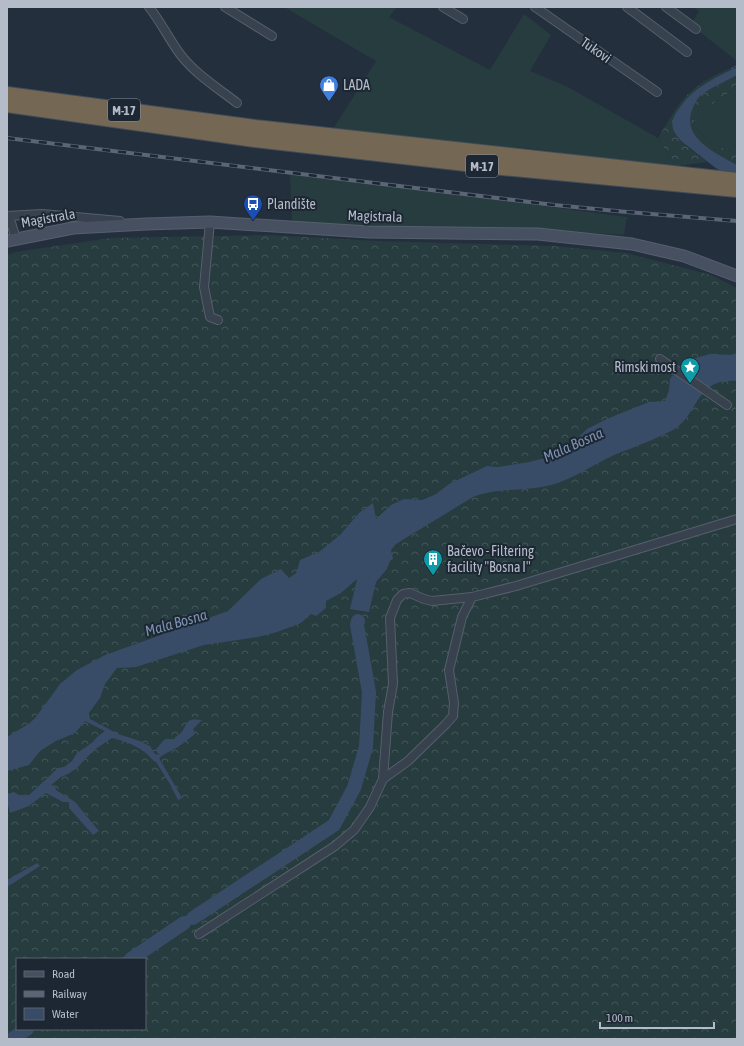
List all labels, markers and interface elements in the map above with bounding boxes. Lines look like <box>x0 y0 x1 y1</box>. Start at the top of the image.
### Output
street label: Tukovi <box>578 34 614 66</box>
shop icon: LADA <box>318 74 340 102</box>
place label: LADA <box>343 77 370 93</box>
road number: M-17 <box>108 99 140 121</box>
road number: M-17 <box>466 155 498 177</box>
bus stop icon: Plandište <box>242 193 264 221</box>
place label: Plandište <box>267 196 316 212</box>
street label: Magistrala <box>20 205 76 231</box>
street label: Magistrala <box>347 207 403 225</box>
place icon: Rimski most <box>679 356 701 384</box>
place label: Rimski most <box>614 359 676 375</box>
water label: Mala Bosna <box>540 424 605 465</box>
place label: Bačevo - Filtering facility "Bosna I" <box>447 543 534 575</box>
building icon: Bačevo - Filtering facility "Bosna I" <box>422 548 444 576</box>
water label: Mala Bosna <box>143 606 209 639</box>
legend <box>16 958 146 1030</box>
text: Road <box>52 967 75 981</box>
text: Railway <box>52 987 87 1001</box>
scale bar <box>600 1004 714 1030</box>
text: Water <box>52 1007 79 1021</box>
text: 100 m <box>606 1011 633 1025</box>

